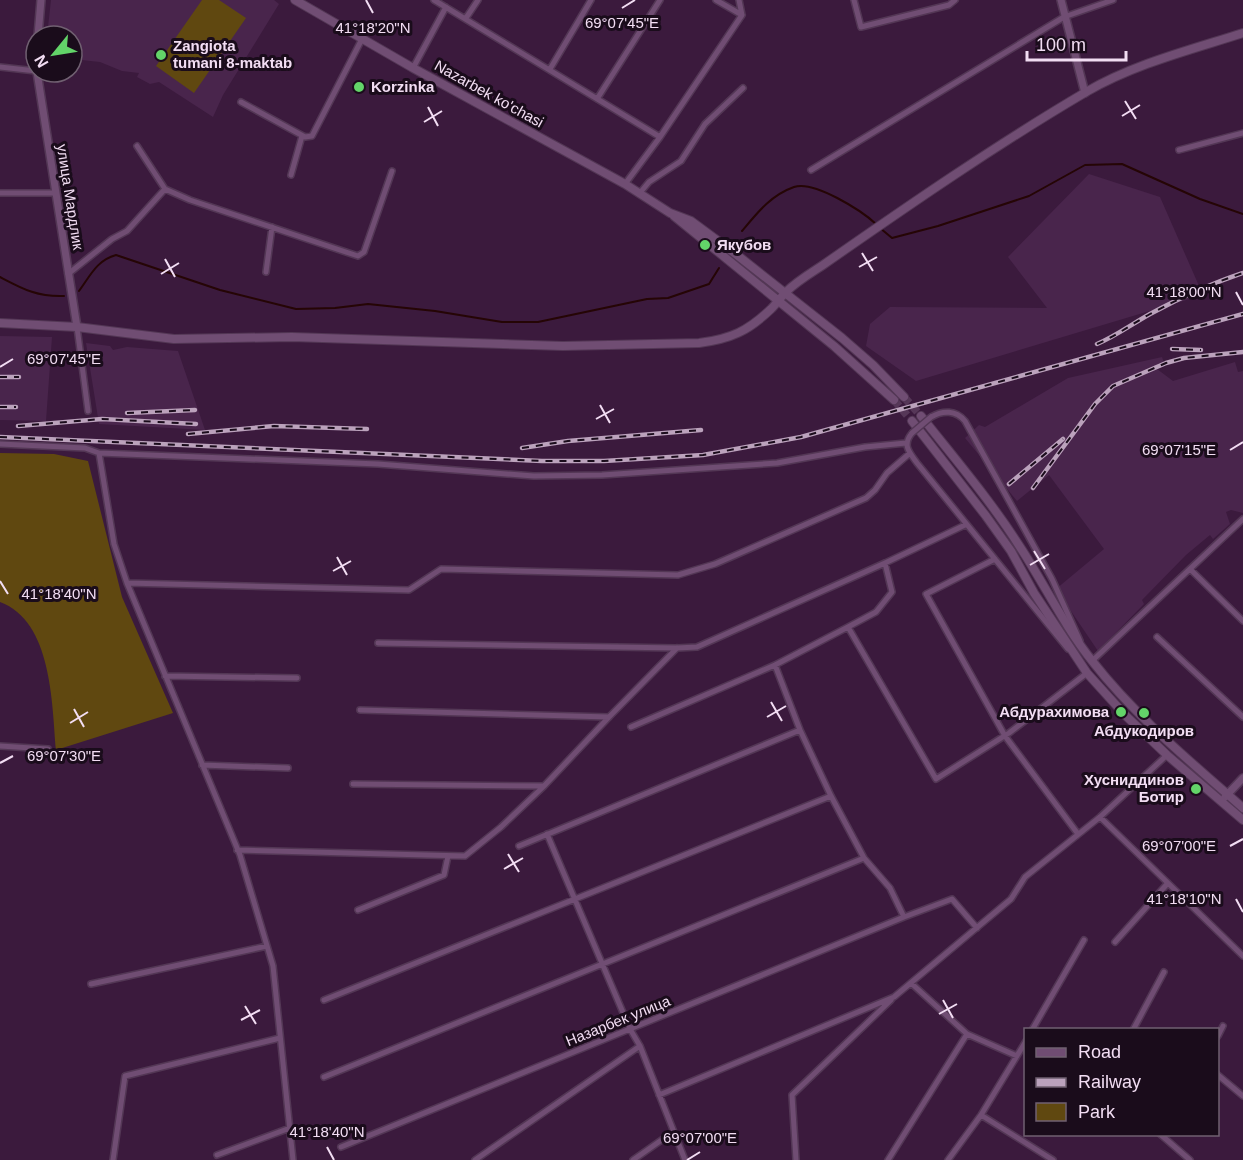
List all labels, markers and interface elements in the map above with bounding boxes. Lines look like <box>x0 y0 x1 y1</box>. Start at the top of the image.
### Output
text: 69°07'45"E <box>585 14 659 31</box>
text: 41°18'20"N <box>335 19 411 36</box>
north arrow <box>24 24 84 84</box>
scale bar <box>1027 24 1126 62</box>
text: 100 m <box>1036 35 1086 55</box>
place label: Zangiota tumani 8-maktab <box>173 37 292 71</box>
marker: Zangiota tumani 8-maktab <box>154 48 168 62</box>
text: N <box>31 52 52 71</box>
street label: Nazarbek ko'chasi <box>432 57 547 131</box>
place label: Korzinka <box>371 78 435 95</box>
marker: Korzinka <box>352 80 366 94</box>
street label: улица Мардлик <box>54 143 87 251</box>
place label: Якубов <box>717 236 771 253</box>
marker: Якубов <box>698 238 712 252</box>
text: 41°18'00"N <box>1146 283 1222 300</box>
text: 69°07'45"E <box>27 350 101 367</box>
text: 69°07'15"E <box>1142 441 1216 458</box>
text: 41°18'40"N <box>21 585 97 602</box>
place label: Абдурахимова <box>999 703 1110 720</box>
marker: Абдурахимова <box>1114 705 1128 719</box>
marker: Абдукодиров <box>1137 706 1151 720</box>
place label: Абдукодиров <box>1094 722 1194 739</box>
text: 69°07'30"E <box>27 747 101 764</box>
place label: Хусниддинов Ботир <box>1084 771 1184 805</box>
marker: Хусниддинов Ботир <box>1189 782 1203 796</box>
text: 69°07'00"E <box>1142 837 1216 854</box>
text: 41°18'10"N <box>1146 890 1222 907</box>
street label: Назарбек улица <box>563 992 673 1049</box>
legend <box>1024 1028 1219 1136</box>
text: Road <box>1078 1042 1121 1062</box>
text: Railway <box>1078 1072 1141 1092</box>
text: Park <box>1078 1102 1116 1122</box>
text: 41°18'40"N <box>289 1123 365 1140</box>
text: 69°07'00"E <box>663 1129 737 1146</box>

